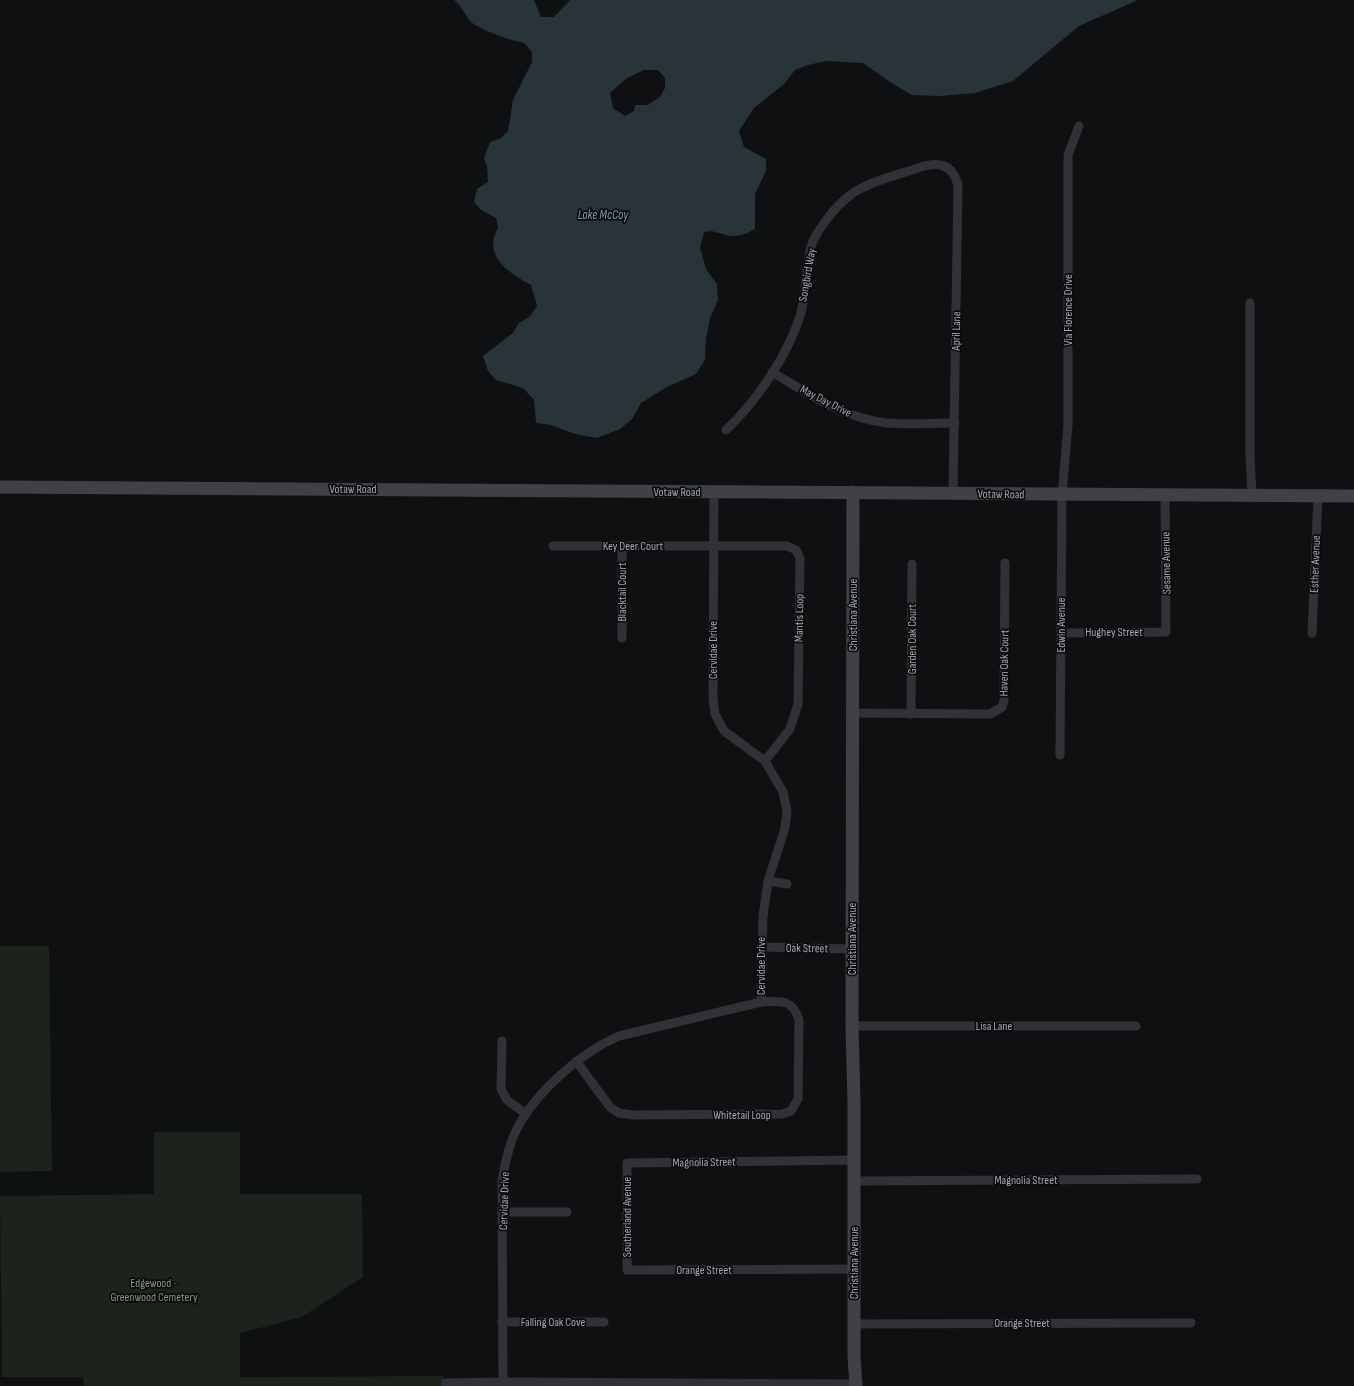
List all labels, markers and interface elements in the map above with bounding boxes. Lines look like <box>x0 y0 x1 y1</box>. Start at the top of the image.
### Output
water label: Lake McCoy <box>578 207 629 223</box>
street label: Songbird Way <box>795 247 820 303</box>
street label: Via Florence Drive <box>1061 274 1076 346</box>
street label: April Lane <box>949 311 964 352</box>
street label: May Day Drive <box>797 382 854 421</box>
street label: Votaw Road <box>330 482 376 497</box>
street label: Votaw Road <box>654 485 700 500</box>
street label: Votaw Road <box>977 487 1025 502</box>
street label: Sesame Avenue <box>1158 531 1175 594</box>
street label: Esther Avenue <box>1307 535 1324 593</box>
street label: Key Deer Court <box>603 539 664 554</box>
street label: Blacktail Court <box>615 562 630 622</box>
street label: Christiana Avenue <box>846 579 861 651</box>
street label: Mantis Loop <box>792 594 807 642</box>
street label: Edwin Avenue <box>1054 597 1069 653</box>
street label: Garden Oak Court <box>905 603 920 674</box>
street label: Cervidae Drive <box>706 621 721 679</box>
street label: Hughey Street <box>1085 625 1143 640</box>
street label: Haven Oak Court <box>996 629 1013 697</box>
street label: Christiana Avenue <box>845 903 860 975</box>
street label: Cervidae Drive <box>754 937 769 995</box>
street label: Oak Street <box>786 941 829 956</box>
street label: Lisa Lane <box>976 1019 1012 1034</box>
street label: Whitetail Loop <box>713 1108 771 1123</box>
street label: Magnolia Street <box>672 1154 736 1171</box>
street label: Cervidae Drive <box>496 1171 513 1230</box>
street label: Magnolia Street <box>994 1173 1058 1188</box>
street label: Southerland Avenue <box>620 1177 635 1257</box>
street label: Christiana Avenue <box>847 1227 862 1299</box>
street label: Orange Street <box>676 1263 732 1278</box>
park label: Edgewood - Greenwood Cemetery <box>110 1276 198 1305</box>
street label: Falling Oak Cove <box>521 1315 585 1330</box>
street label: Orange Street <box>994 1316 1050 1331</box>

